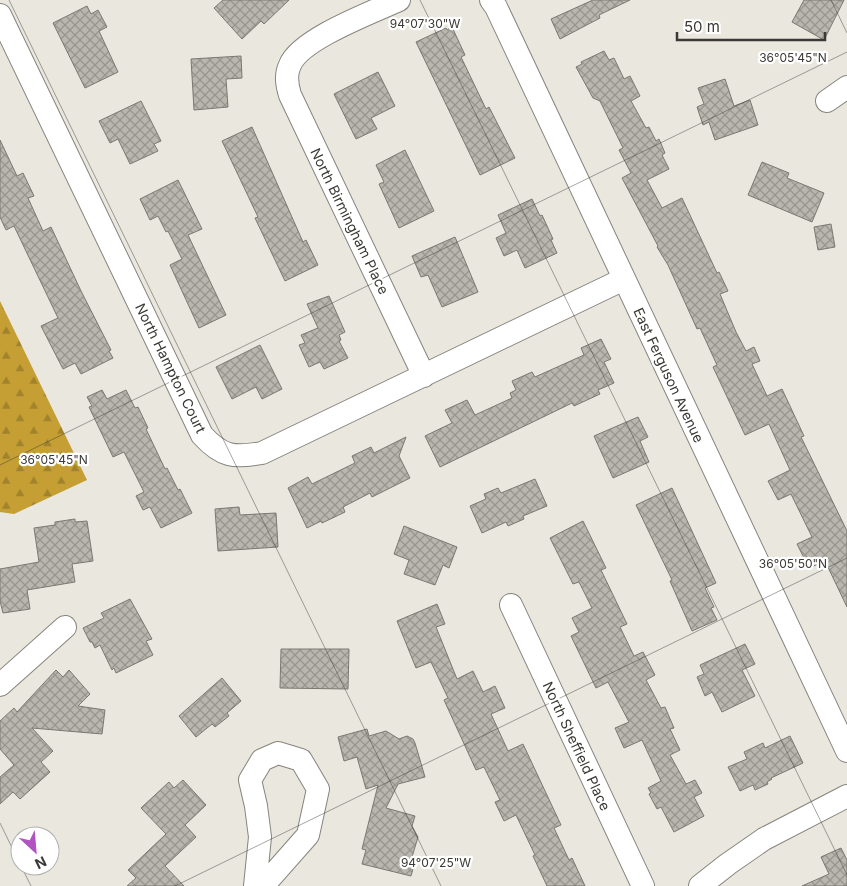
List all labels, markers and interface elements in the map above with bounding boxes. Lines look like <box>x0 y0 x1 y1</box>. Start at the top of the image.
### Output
scale bar <box>677 10 824 42</box>
text: 94°07'30"W <box>390 16 460 31</box>
text: 50 m <box>684 17 720 36</box>
text: 36°05'45"N <box>759 50 827 65</box>
street label: North Birmingham Place <box>307 145 393 297</box>
street label: North Hampton Court <box>132 300 210 436</box>
street label: East Ferguson Avenue <box>630 305 708 445</box>
text: 36°05'45"N <box>20 452 88 467</box>
text: 36°05'50"N <box>759 556 827 571</box>
street label: North Sheffield Place <box>540 679 614 813</box>
north arrow <box>10 826 60 876</box>
text: N <box>32 853 49 873</box>
text: 94°07'25"W <box>401 855 471 870</box>

